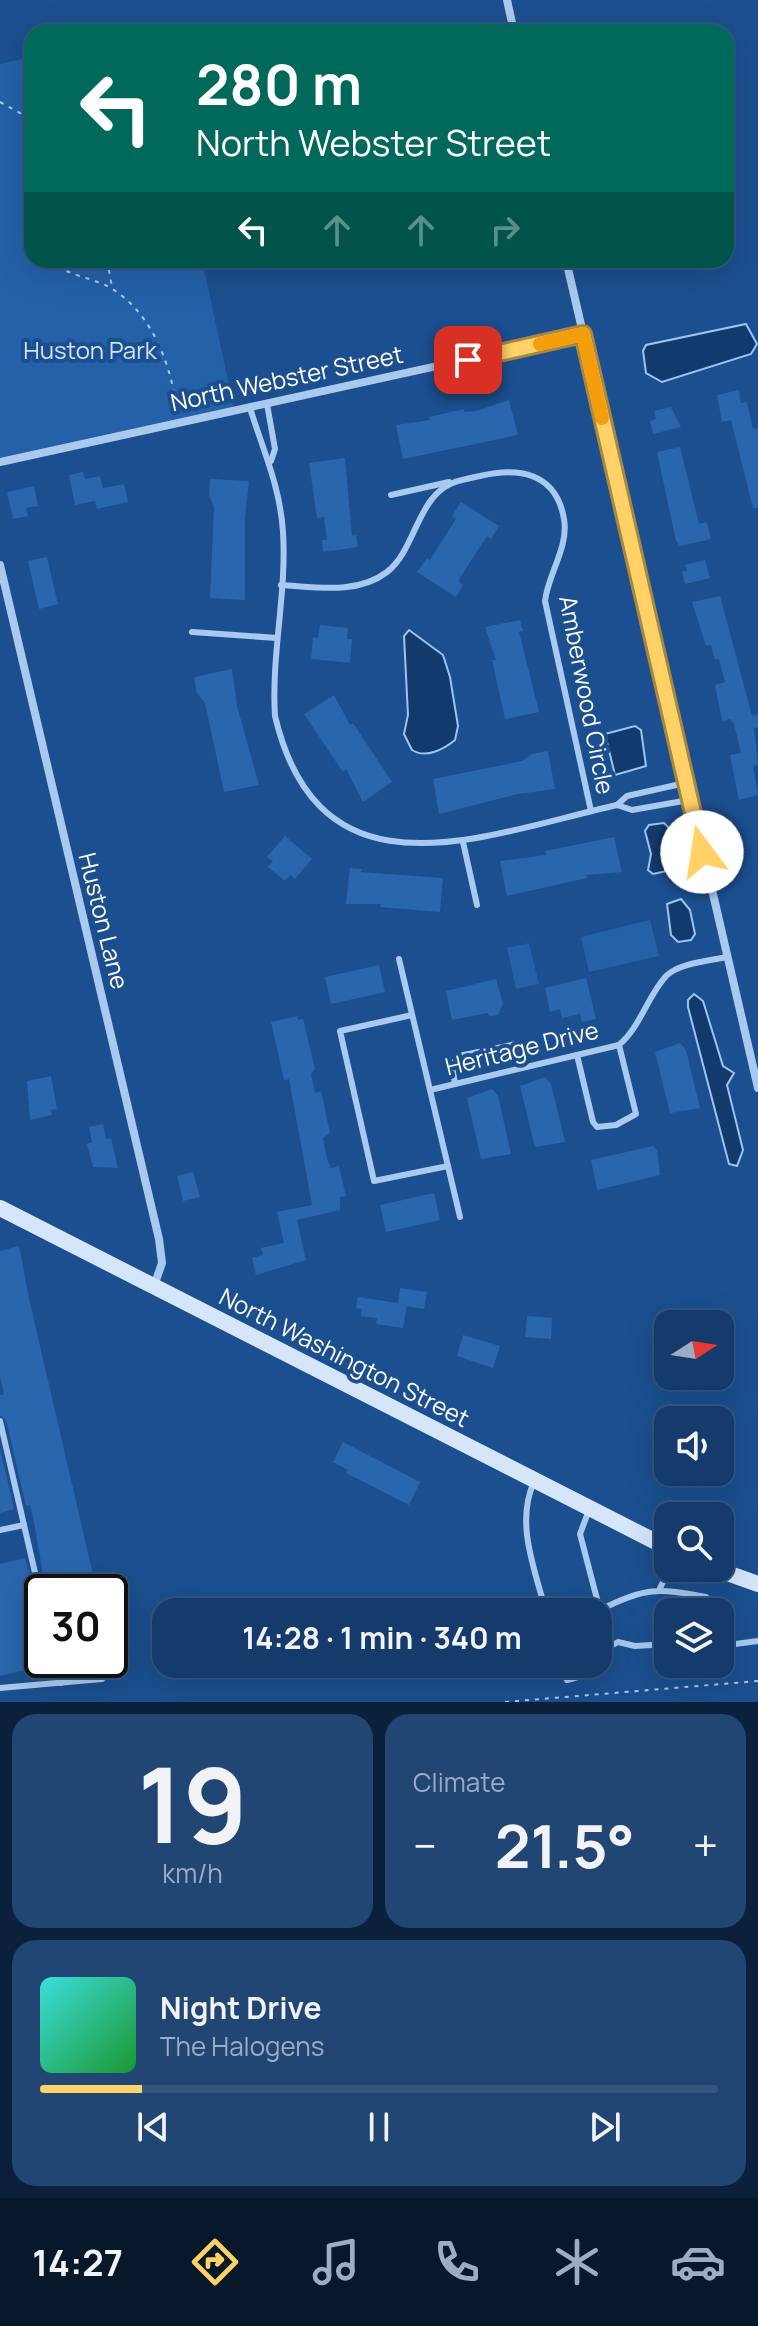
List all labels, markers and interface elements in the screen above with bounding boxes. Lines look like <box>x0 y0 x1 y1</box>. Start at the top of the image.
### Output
text: 280 m <box>196 45 362 122</box>
icon: left <box>64 56 168 160</box>
text: North Webster Street <box>196 118 551 167</box>
icon: left <box>231 208 275 252</box>
icon: ahead <box>315 208 359 252</box>
icon: ahead <box>399 208 443 252</box>
icon: right <box>483 208 527 252</box>
pin <box>434 326 502 394</box>
park label: Huston Park <box>23 333 158 366</box>
street label: North Webster Street <box>167 337 406 418</box>
icon: arrive <box>446 338 490 382</box>
street label: Amberwood Circle <box>552 593 623 797</box>
position arrow <box>660 810 744 894</box>
street label: Huston Lane <box>72 849 137 992</box>
street label: Heritage Drive <box>442 1013 602 1083</box>
street label: North Washington Street <box>214 1279 475 1434</box>
north arrow <box>654 1310 734 1390</box>
map controls <box>654 1310 734 1678</box>
button: sound <box>654 1406 734 1486</box>
button: search <box>654 1502 734 1582</box>
speed limit sign: 30 <box>24 1574 128 1678</box>
button: layers <box>654 1598 734 1678</box>
text: 14:28 · 1 min · 340 m <box>242 1617 522 1658</box>
text: 19 <box>137 1732 248 1874</box>
text: Climate <box>413 1764 505 1800</box>
text: 21.5° <box>495 1804 635 1886</box>
text: − <box>413 1815 437 1875</box>
text: + <box>693 1815 718 1875</box>
text: km/h <box>162 1855 223 1891</box>
text: Night Drive <box>160 1987 322 2028</box>
text: The Halogens <box>160 2028 324 2064</box>
icon: previous <box>131 2105 175 2149</box>
icon: pause <box>357 2105 401 2149</box>
icon: next <box>583 2105 627 2149</box>
icon: directions <box>187 2234 243 2290</box>
icon: music <box>308 2234 364 2290</box>
icon: phone <box>429 2234 485 2290</box>
icon: climate <box>549 2234 605 2290</box>
icon: car <box>670 2234 726 2290</box>
text: 14:27 <box>32 2238 123 2287</box>

